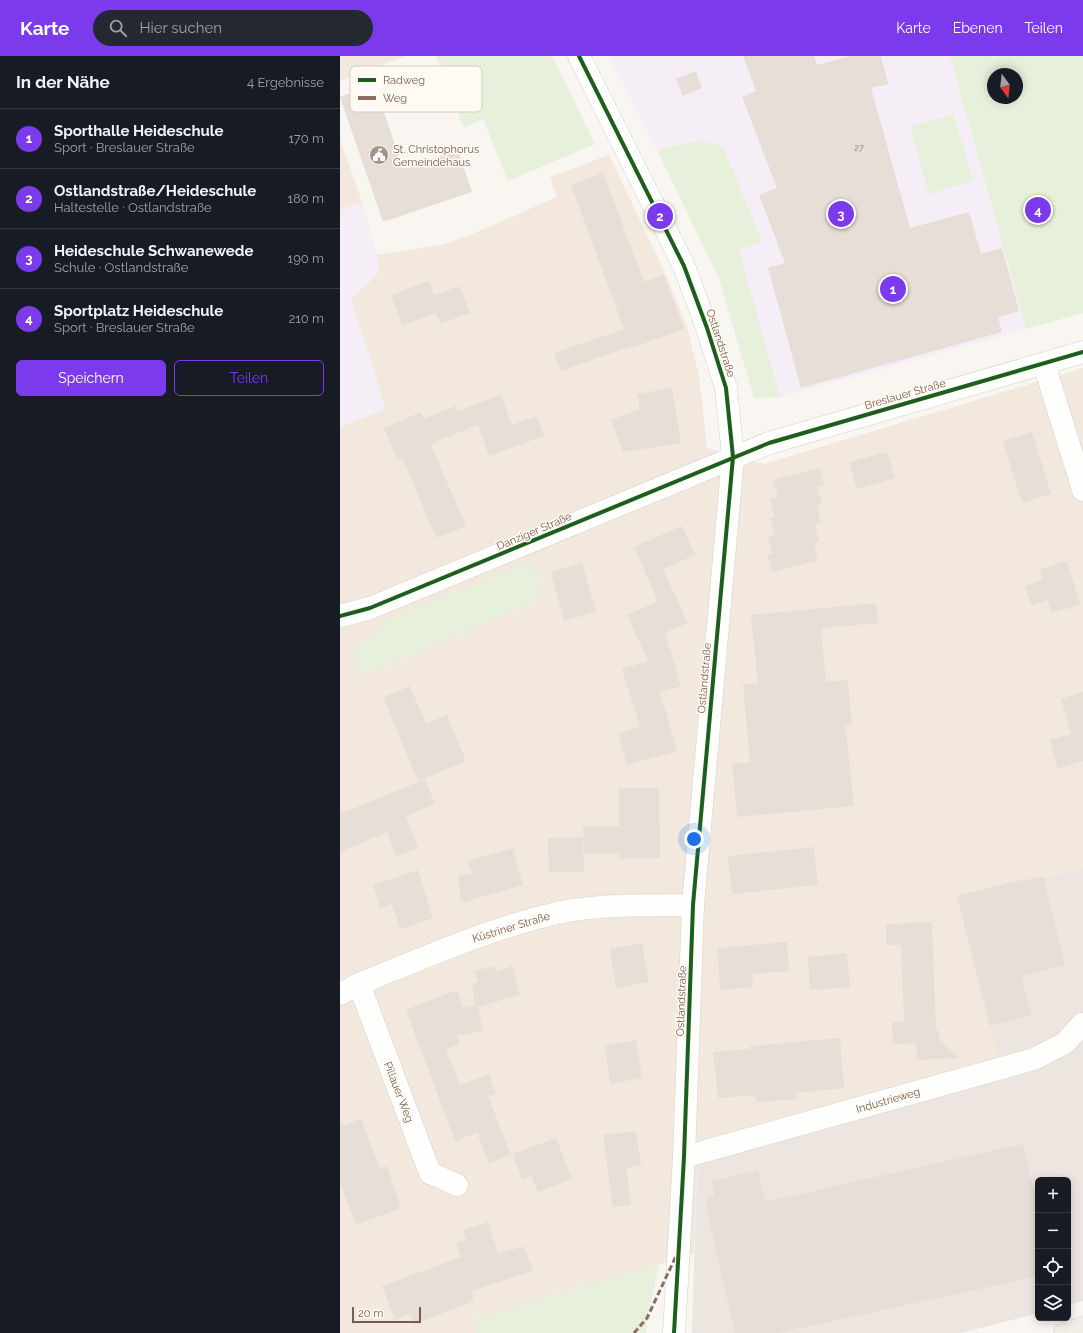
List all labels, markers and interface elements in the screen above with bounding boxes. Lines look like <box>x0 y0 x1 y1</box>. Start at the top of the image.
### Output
search box <box>93 10 373 46</box>
text: Karte <box>20 17 69 39</box>
icon: search <box>107 17 129 39</box>
text: Hier suchen <box>139 19 222 37</box>
text: Karte <box>896 20 931 36</box>
text: Ebenen <box>953 20 1003 36</box>
text: Teilen <box>1025 20 1063 36</box>
legend <box>350 66 482 112</box>
north arrow <box>987 68 1023 104</box>
text: In der Nähe <box>16 72 110 92</box>
text: Radweg <box>383 74 425 87</box>
text: 4 Ergebnisse <box>247 75 324 90</box>
text: Weg <box>383 92 407 105</box>
text: Sporthalle Heideschule <box>54 122 224 140</box>
text: 1 <box>26 131 32 146</box>
text: 170 m <box>288 131 324 146</box>
text: Sport · Breslauer Straße <box>54 140 195 155</box>
place label: St. Christophorus Gemeindehaus <box>393 143 479 169</box>
house number: 27 <box>854 143 864 153</box>
public building icon: St. Christophorus Gemeindehaus <box>368 144 390 166</box>
text: Ostlandstraße/Heideschule <box>54 182 256 200</box>
text: 2 <box>25 191 33 206</box>
text: 180 m <box>288 191 324 206</box>
pin: 4 <box>1025 195 1051 225</box>
pin: 3 <box>828 199 854 229</box>
text: Haltestelle · Ostlandstraße <box>54 200 212 215</box>
pin: 2 <box>647 201 673 231</box>
text: Heideschule Schwanewede <box>54 242 253 260</box>
text: 3 <box>25 251 33 266</box>
text: 190 m <box>288 251 324 266</box>
text: Schule · Ostlandstraße <box>54 260 188 275</box>
pin: 1 <box>880 274 906 304</box>
text: Sportplatz Heideschule <box>54 302 223 320</box>
street label: Ostlandstraße <box>703 307 738 379</box>
text: 4 <box>25 311 33 326</box>
text: 210 m <box>288 311 324 326</box>
text: Sport · Breslauer Straße <box>54 320 195 335</box>
button: Speichern <box>16 360 166 396</box>
button: Teilen <box>174 360 324 396</box>
street label: Breslauer Straße <box>863 377 948 412</box>
street label: Danziger Straße <box>495 510 574 553</box>
street label: Ostlandstraße <box>695 642 714 714</box>
your location <box>684 829 704 849</box>
street label: Küstriner Straße <box>471 909 552 945</box>
street label: Ostlandstraße <box>674 965 689 1037</box>
street label: Pillauer Weg <box>381 1060 416 1125</box>
street label: Industrieweg <box>855 1085 922 1116</box>
map controls <box>1035 1177 1071 1321</box>
button: + <box>1035 1177 1071 1213</box>
button: − <box>1035 1213 1071 1249</box>
button: locate <box>1035 1249 1071 1285</box>
button: layers <box>1035 1285 1071 1321</box>
scale bar <box>352 1305 421 1324</box>
text: 20 m <box>358 1307 383 1320</box>

